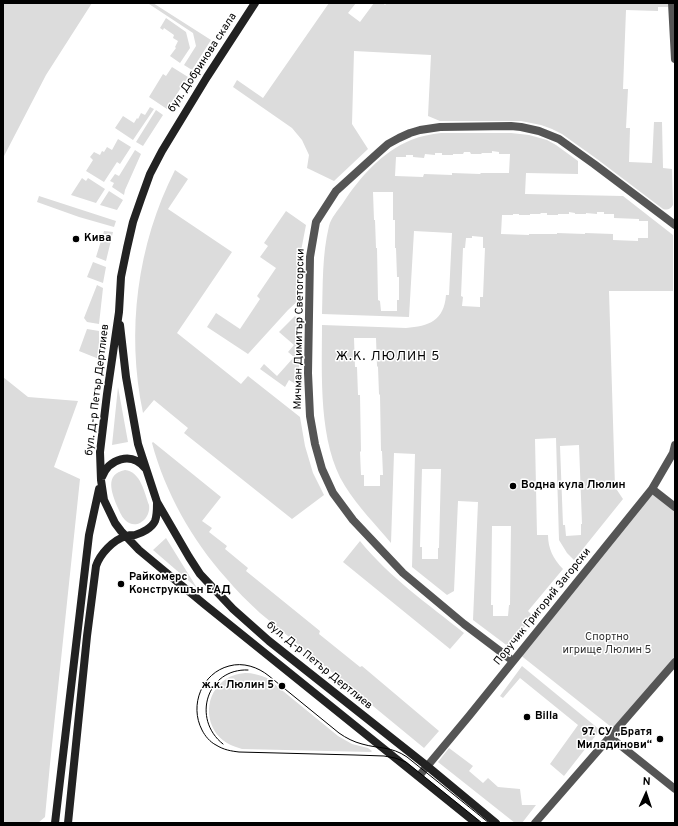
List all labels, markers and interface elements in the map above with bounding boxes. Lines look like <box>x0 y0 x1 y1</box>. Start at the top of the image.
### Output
street label: бул. Добринова скала <box>166 11 240 115</box>
place label: Кива <box>84 232 111 246</box>
marker: Кива <box>71 234 81 244</box>
street label: Мичман Димитър Светогорски <box>292 248 308 410</box>
street label: бул. Д-р Петър Дертлиев <box>83 323 113 457</box>
district label: Ж.К. ЛЮЛИН 5 <box>336 349 440 365</box>
place label: Водна кула Люлин <box>521 479 626 493</box>
marker: Водна кула Люлин <box>508 481 518 491</box>
street label: Поручик Григорий Загорски <box>492 546 594 668</box>
place label: Райкомерс Конструкшън ЕАД <box>129 571 231 597</box>
marker: Райкомерс Конструкшън ЕАД <box>116 579 126 589</box>
street label: бул. Д-р Петър Дертлиев <box>263 619 375 713</box>
park label: Спортно игрище Люлин 5 <box>563 631 651 657</box>
place label: ж.к. Люлин 5 <box>202 679 274 693</box>
marker: ж.к. Люлин 5 <box>277 681 287 691</box>
place label: Billa <box>535 710 558 724</box>
marker: Billa <box>522 712 532 722</box>
place label: 97. СУ „Братя Миладинови“ <box>577 726 652 752</box>
marker: 97. СУ „Братя Миладинови“ <box>655 734 665 744</box>
north arrow <box>626 774 666 814</box>
text: N <box>642 775 651 789</box>

